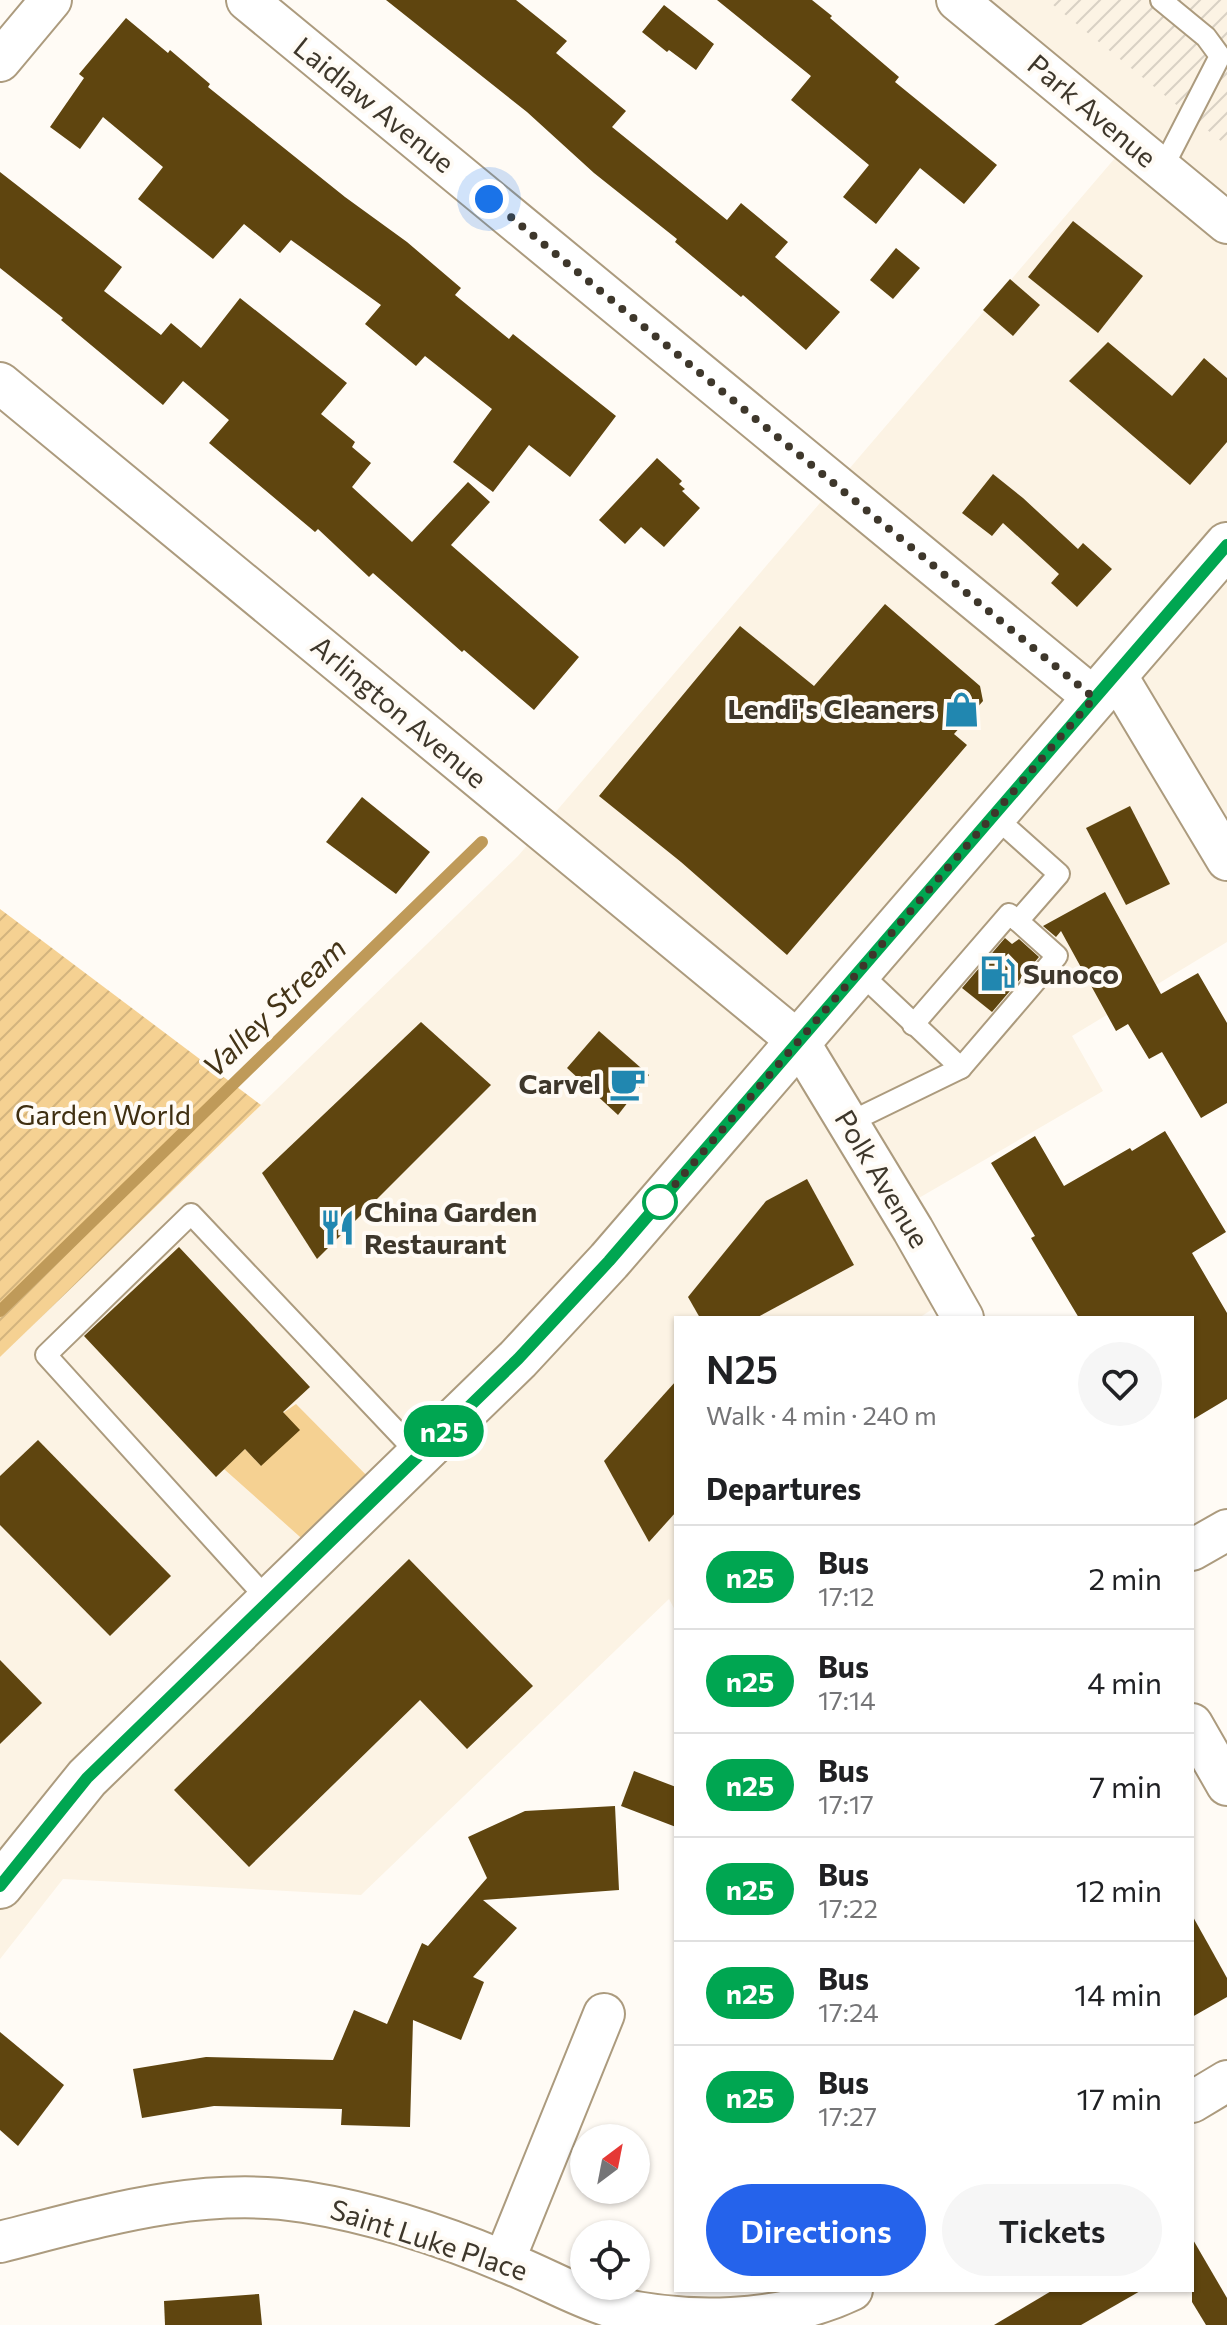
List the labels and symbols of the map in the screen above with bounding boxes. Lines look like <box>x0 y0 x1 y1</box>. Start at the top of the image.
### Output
street label: Laidlaw Avenue <box>288 29 462 179</box>
street label: Park Avenue <box>1021 47 1164 174</box>
your location <box>469 179 509 219</box>
street label: Arlington Avenue <box>305 628 494 795</box>
shop icon: Lendi's Cleaners <box>942 690 980 728</box>
place label: Lendi's Cleaners <box>727 691 935 725</box>
water label: Valley Stream <box>194 928 353 1084</box>
fuel station icon: Sunoco <box>978 955 1016 993</box>
place label: Sunoco <box>1023 956 1119 990</box>
cafe icon: Carvel <box>608 1065 646 1103</box>
place label: Carvel <box>519 1066 601 1100</box>
park label: Garden World <box>15 1097 191 1131</box>
street label: Polk Avenue <box>828 1103 937 1254</box>
unlabelled marker <box>643 1185 677 1219</box>
place label: China Garden Restaurant <box>364 1194 537 1260</box>
restaurant icon: China Garden Restaurant <box>319 1209 357 1247</box>
line badge: n25 <box>398 1405 490 1457</box>
north arrow <box>570 2124 650 2204</box>
street label: Saint Luke Place <box>326 2191 532 2287</box>

